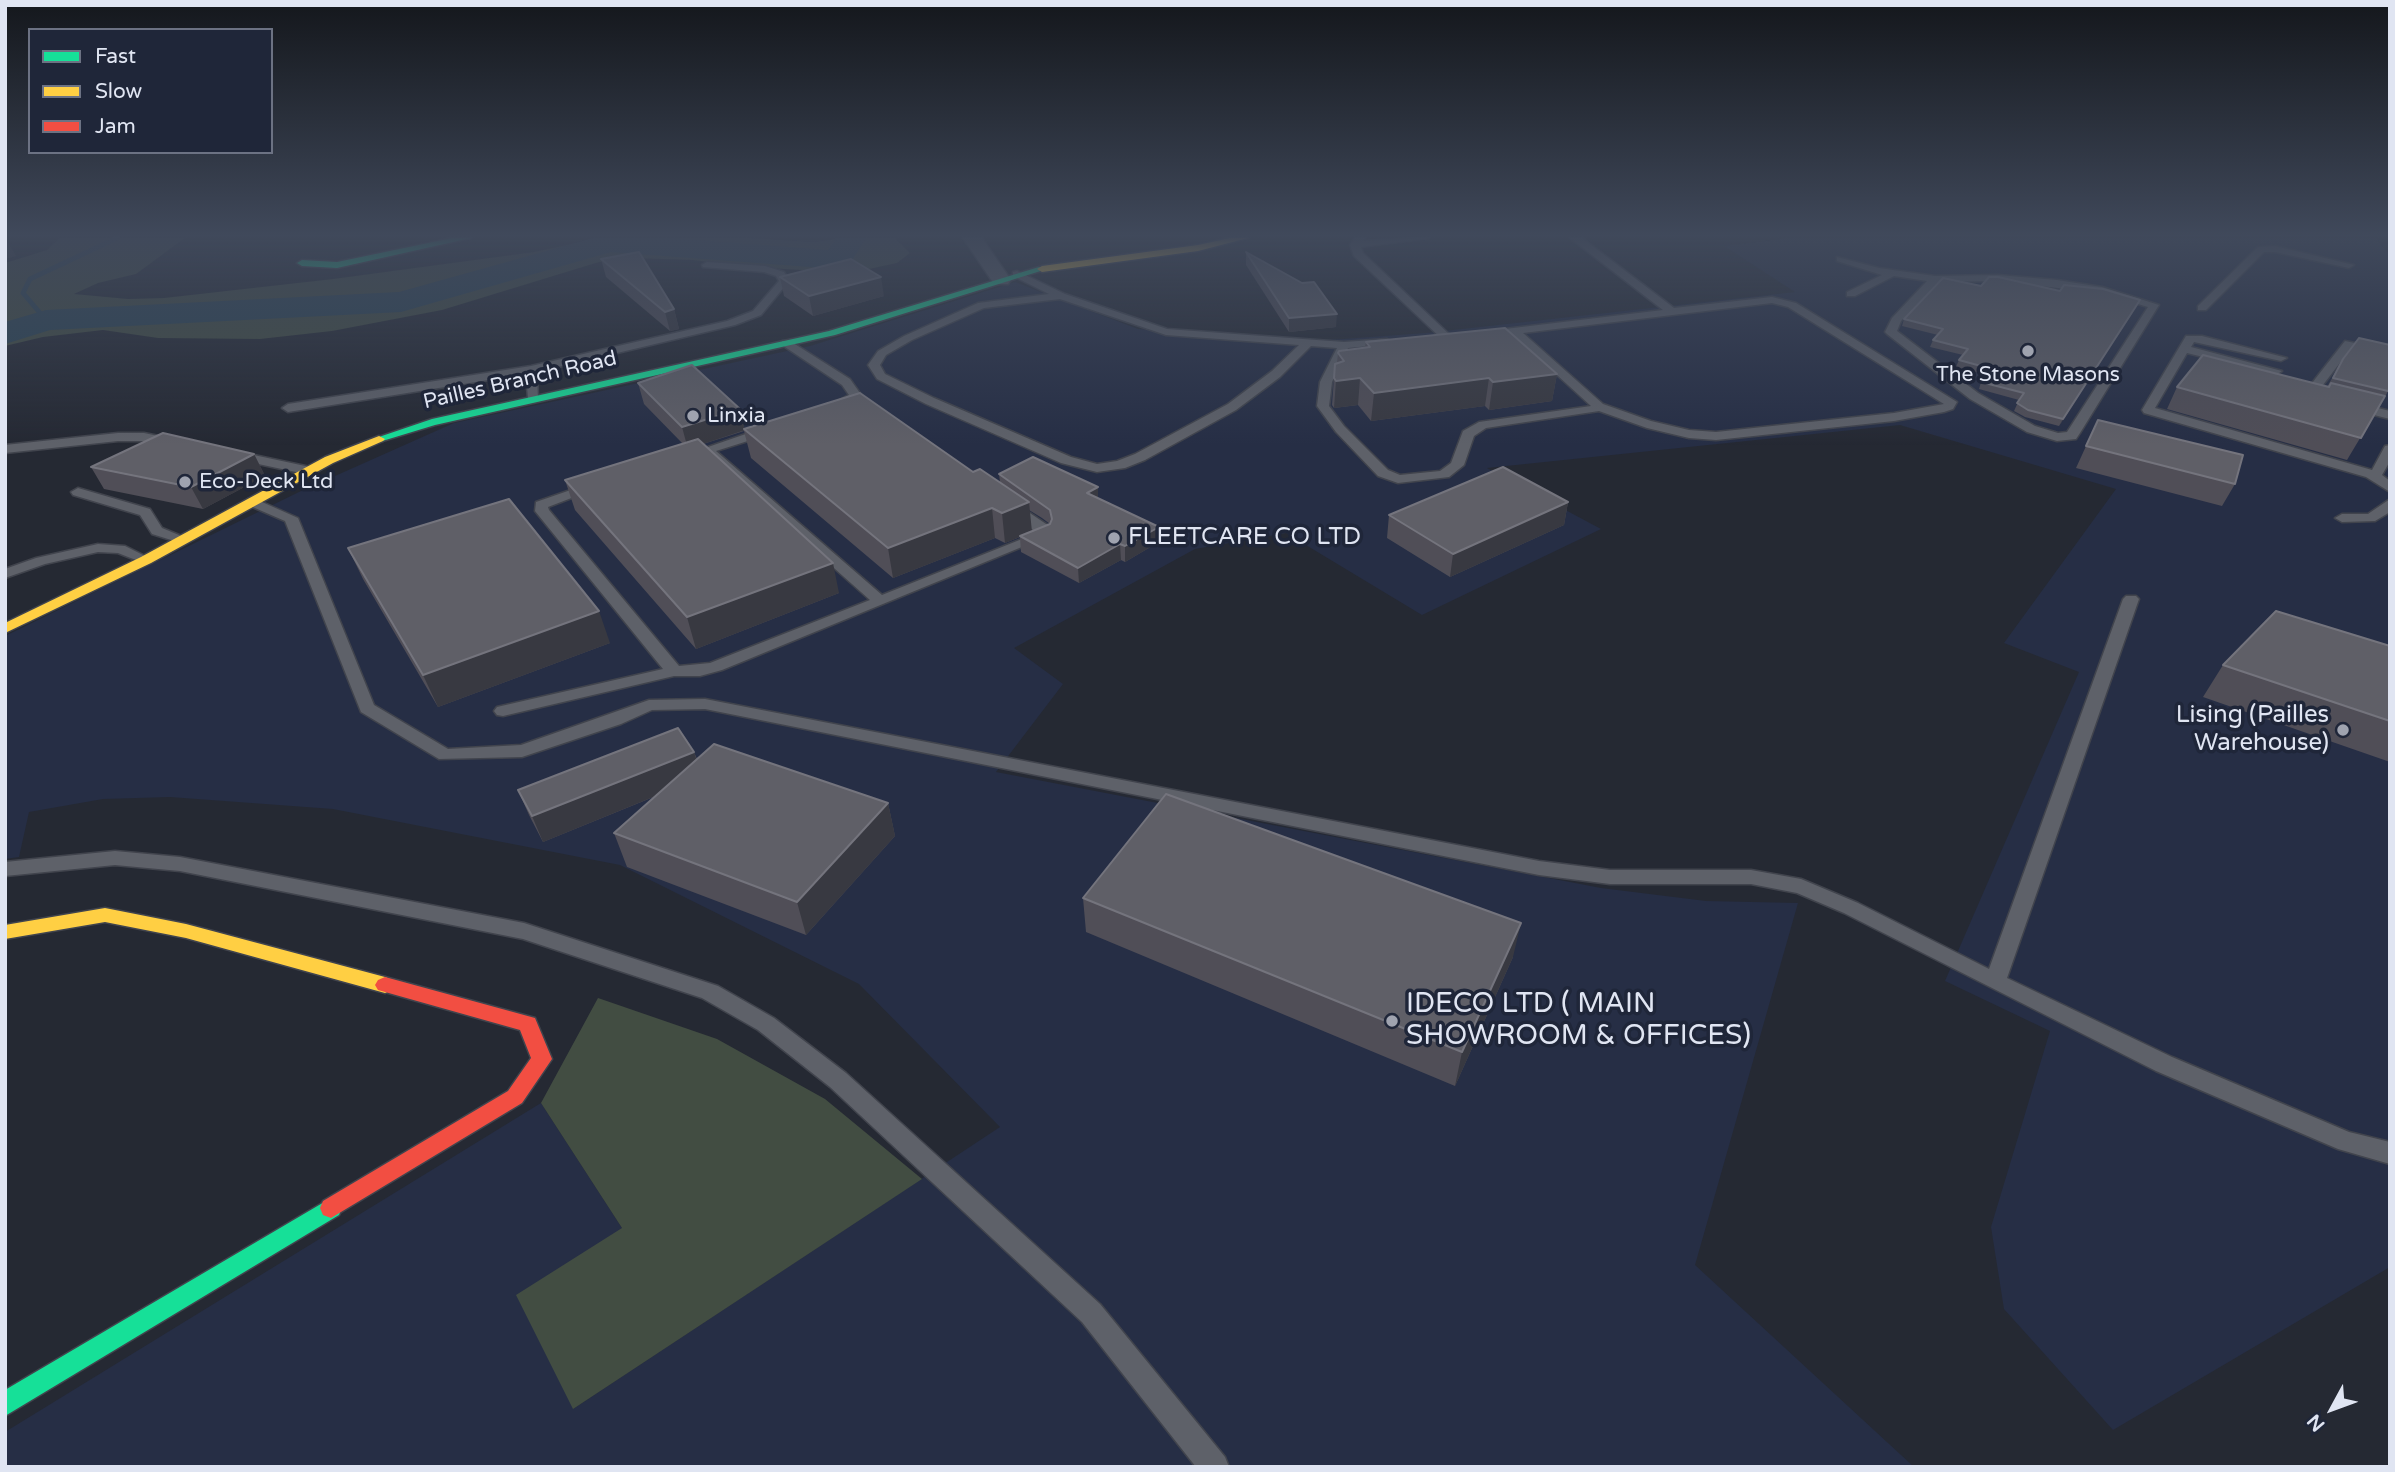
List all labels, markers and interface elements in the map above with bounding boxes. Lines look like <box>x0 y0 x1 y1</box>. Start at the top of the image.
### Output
legend <box>28 28 273 154</box>
text: Fast <box>95 44 136 69</box>
text: Slow <box>95 79 142 104</box>
text: Jam <box>95 114 136 139</box>
marker: The Stone Masons <box>2020 343 2036 359</box>
street label: Pailles Branch Road <box>421 346 619 416</box>
place label: The Stone Masons <box>1936 362 2120 388</box>
place label: Linxia <box>707 403 766 429</box>
marker: Linxia <box>685 408 701 424</box>
place label: Eco-Deck Ltd <box>199 469 333 495</box>
marker: Eco-Deck Ltd <box>177 474 193 490</box>
place label: FLEETCARE CO LTD <box>1128 524 1361 552</box>
marker: FLEETCARE CO LTD <box>1106 530 1122 546</box>
place label: Lising (Pailles Warehouse) <box>2176 702 2329 758</box>
marker: Lising (Pailles Warehouse) <box>2335 722 2351 738</box>
place label: IDECO LTD ( MAIN SHOWROOM & OFFICES) <box>1406 988 1751 1054</box>
marker: IDECO LTD ( MAIN SHOWROOM & OFFICES) <box>1384 1013 1400 1029</box>
north arrow <box>2297 1374 2367 1444</box>
text: N <box>2303 1410 2329 1436</box>

